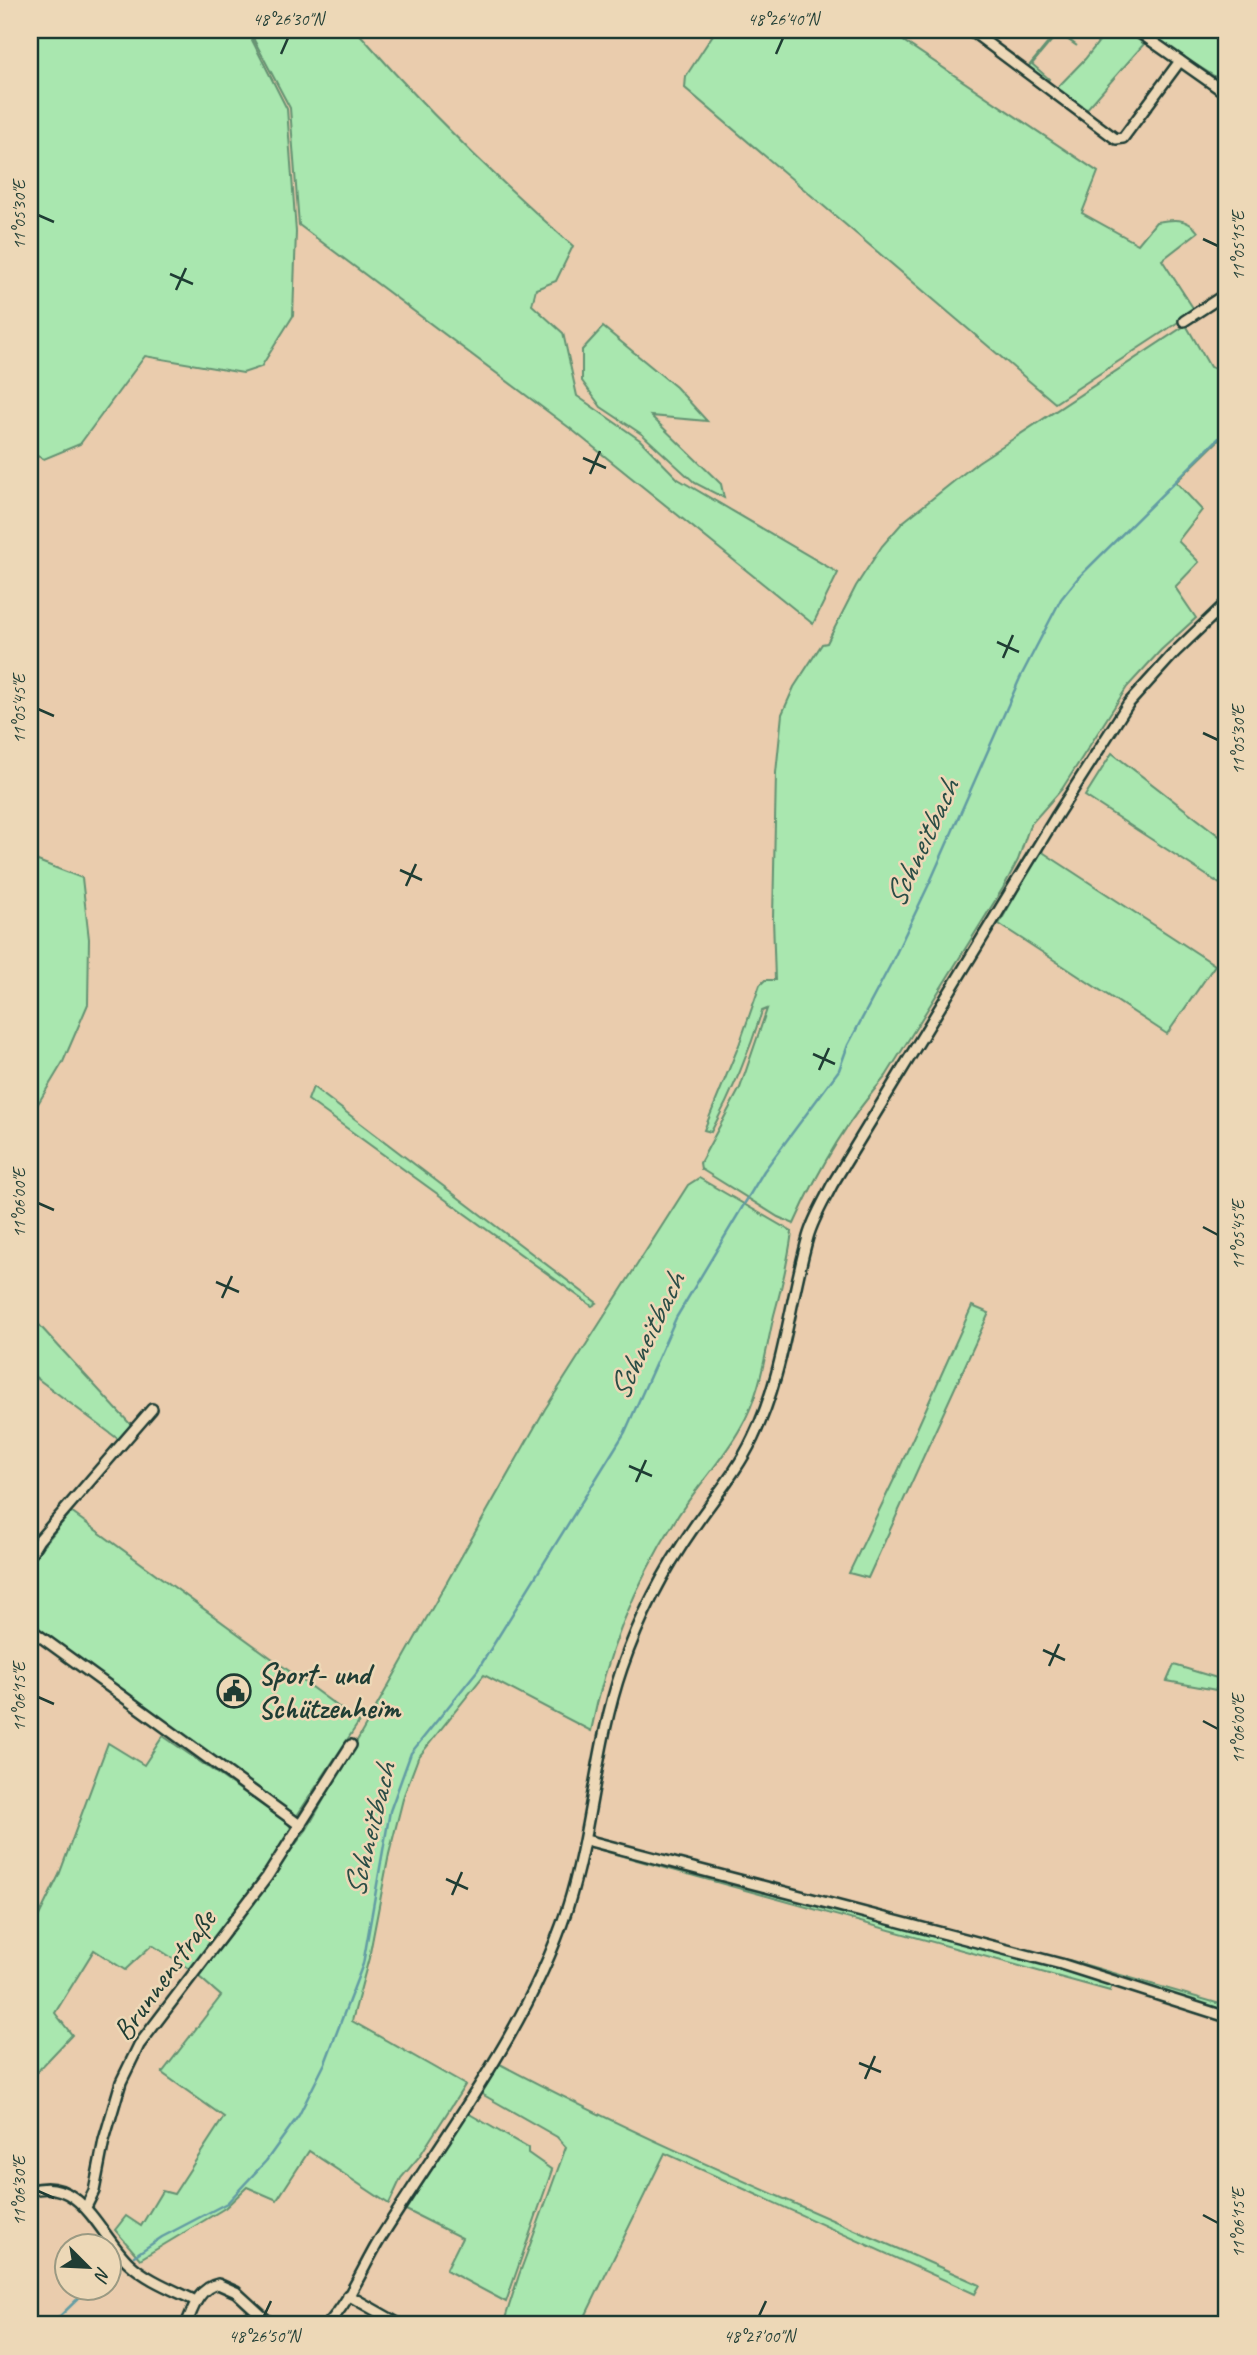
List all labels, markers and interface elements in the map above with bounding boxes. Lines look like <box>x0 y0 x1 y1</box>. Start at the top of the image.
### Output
text: 48°26'30"N <box>253 8 327 30</box>
text: 48°26'40"N <box>748 8 822 30</box>
text: 11°05'30"E <box>8 178 30 250</box>
text: 11°05'15"E <box>1227 209 1249 281</box>
text: 11°05'45"E <box>8 672 30 744</box>
text: 11°05'30"E <box>1227 703 1249 775</box>
water label: Schneitbach <box>874 771 970 914</box>
text: 11°06'00"E <box>8 1166 30 1238</box>
text: 11°05'45"E <box>1227 1198 1249 1270</box>
water label: Schneitbach <box>598 1264 696 1406</box>
place label: Sport- und Schützenheim <box>258 1655 401 1727</box>
text: 11°06'15"E <box>8 1660 30 1732</box>
public building icon: Sport- und Schützenheim <box>215 1672 253 1710</box>
text: 11°06'00"E <box>1227 1692 1249 1764</box>
water label: Schneitbach <box>333 1757 406 1901</box>
street label: Brunnenstraße <box>104 1900 226 2048</box>
text: 11°06'30"E <box>8 2154 30 2226</box>
text: 11°06'15"E <box>1227 2186 1249 2258</box>
north arrow <box>52 2232 122 2302</box>
text: N <box>88 2263 116 2287</box>
text: 48°26'50"N <box>229 2325 303 2347</box>
text: 48°27'00"N <box>724 2325 798 2347</box>

